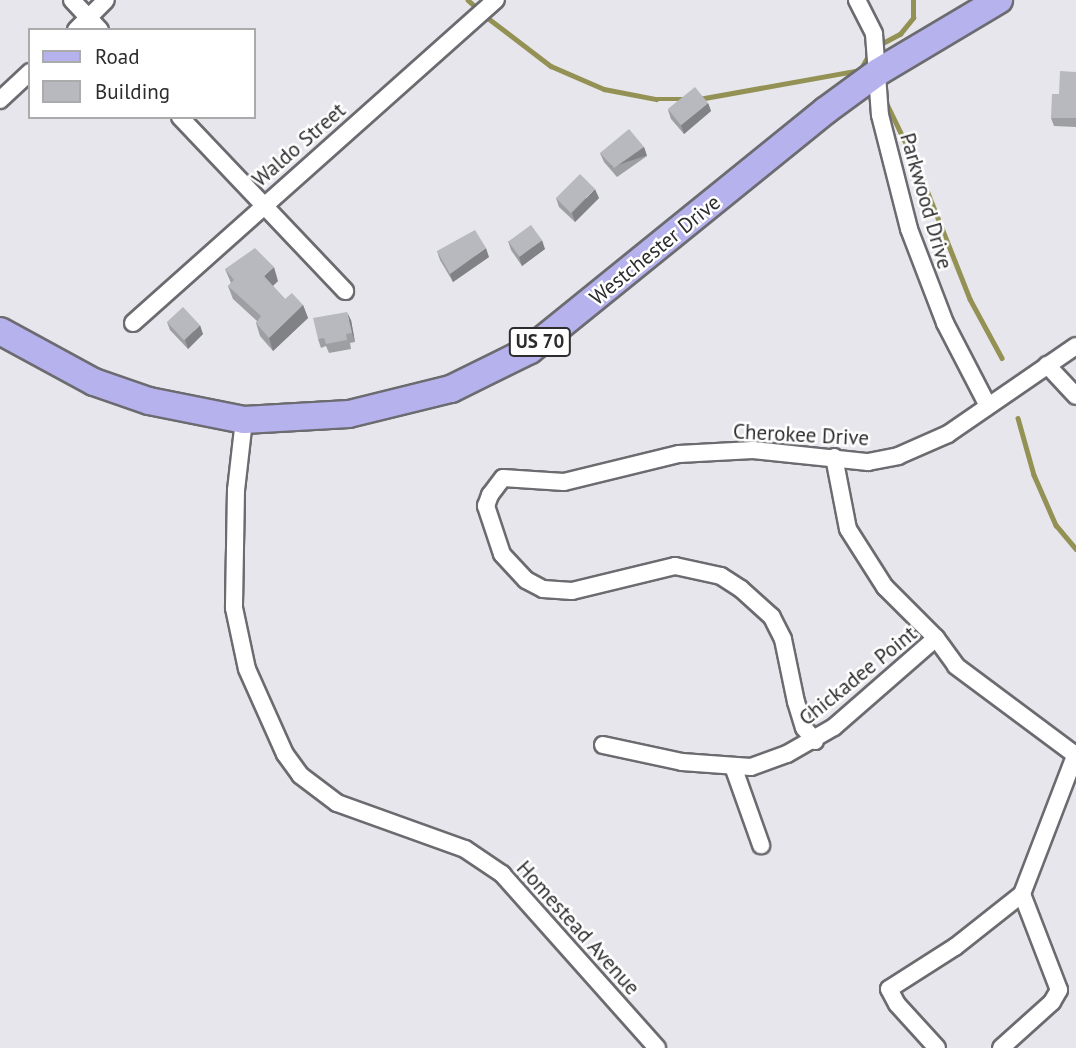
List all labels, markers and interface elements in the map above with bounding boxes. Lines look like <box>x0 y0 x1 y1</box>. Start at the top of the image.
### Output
legend <box>28 28 256 119</box>
text: Road <box>95 43 139 70</box>
text: Building <box>95 78 170 105</box>
street label: Waldo Street <box>247 98 351 192</box>
street label: Parkwood Drive <box>895 130 957 272</box>
street label: Westchester Drive <box>585 190 725 310</box>
road number: US 70 <box>508 326 572 358</box>
street label: Cherokee Drive <box>732 419 870 451</box>
street label: Chickadee Point <box>794 621 922 731</box>
street label: Homestead Avenue <box>511 856 645 1000</box>

